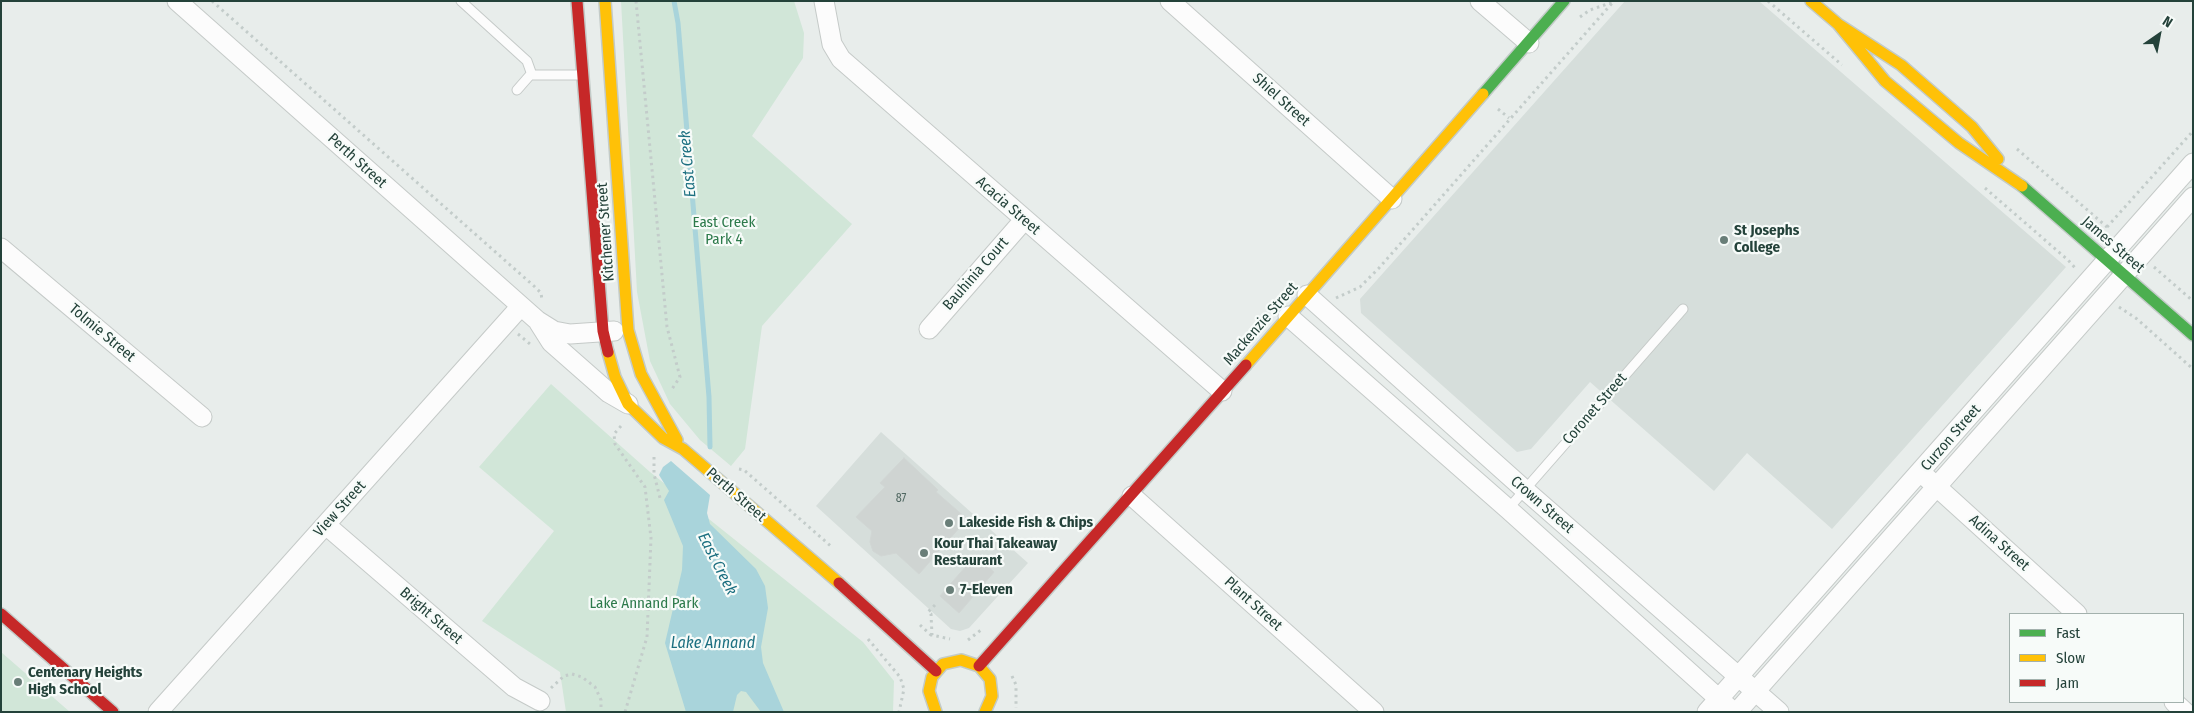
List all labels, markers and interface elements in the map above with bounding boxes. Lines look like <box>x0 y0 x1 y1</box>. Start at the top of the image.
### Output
north arrow <box>2134 10 2184 60</box>
text: N <box>2159 13 2176 31</box>
street label: Shiel Street <box>1249 70 1313 130</box>
street label: Perth Street <box>324 130 390 192</box>
water label: East Creek <box>676 130 700 198</box>
street label: Acacia Street <box>972 173 1044 239</box>
street label: Kitchener Street <box>594 182 618 282</box>
street label: James Street <box>2078 213 2148 277</box>
park label: East Creek Park 4 <box>693 214 755 249</box>
place label: St Josephs College <box>1734 222 1799 257</box>
street label: Bauhinia Court <box>939 234 1013 314</box>
marker: St Josephs College <box>1718 234 1730 246</box>
street label: Mackenzie Street <box>1220 279 1302 369</box>
street label: Tolmie Street <box>65 300 139 366</box>
street label: Coronet Street <box>1559 370 1631 448</box>
street label: Curzon Street <box>1917 401 1985 475</box>
street label: Perth Street <box>702 464 770 526</box>
street label: Crown Street <box>1507 473 1577 537</box>
street label: View Street <box>310 477 370 541</box>
house number: 87 <box>896 492 906 506</box>
street label: Adina Street <box>1965 511 2033 575</box>
place label: Lakeside Fish & Chips <box>959 514 1093 532</box>
marker: Lakeside Fish & Chips <box>943 517 955 529</box>
water label: East Creek <box>693 530 741 598</box>
place label: Kour Thai Takeaway Restaurant <box>934 535 1057 570</box>
marker: Kour Thai Takeaway Restaurant <box>918 547 930 559</box>
street label: Plant Street <box>1220 573 1286 635</box>
place label: 7-Eleven <box>960 581 1013 599</box>
street label: Bright Street <box>396 584 466 648</box>
marker: 7-Eleven <box>944 584 956 596</box>
park label: Lake Annand Park <box>590 595 698 613</box>
legend <box>2009 613 2184 703</box>
text: Fast <box>2056 624 2080 642</box>
water label: Lake Annand <box>671 634 755 654</box>
text: Slow <box>2056 649 2085 667</box>
place label: Centenary Heights High School <box>28 664 142 699</box>
text: Jam <box>2056 674 2079 692</box>
marker: Centenary Heights High School <box>12 676 24 688</box>

